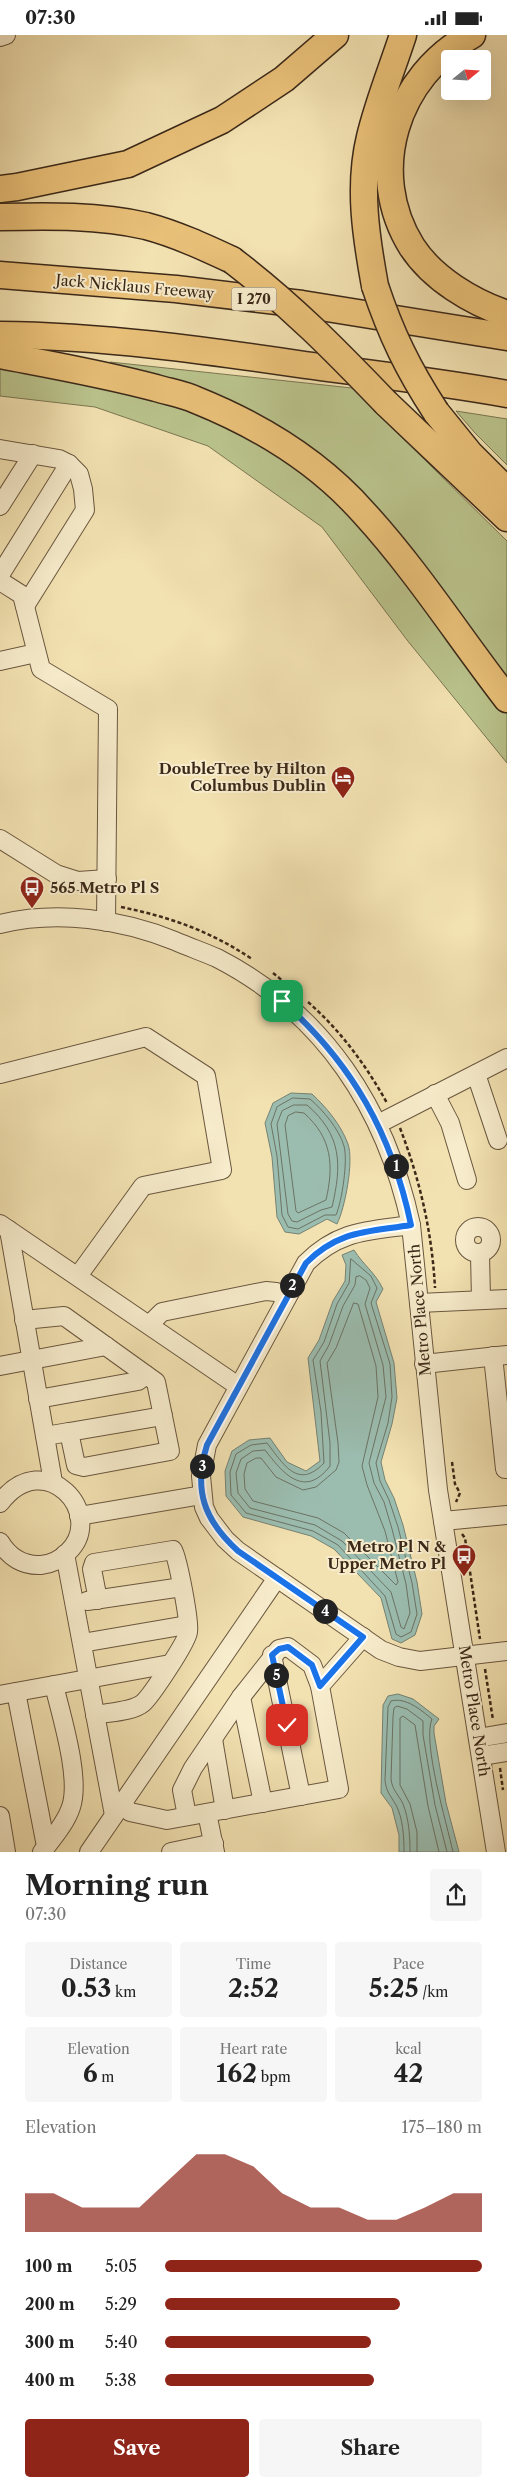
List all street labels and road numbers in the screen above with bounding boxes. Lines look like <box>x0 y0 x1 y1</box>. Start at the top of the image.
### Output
street label: Jack Nicklaus Freeway <box>53 270 216 303</box>
road number: I 270 <box>232 287 276 311</box>
street label: Metro Place North <box>404 1243 435 1377</box>
street label: Metro Place North <box>455 1644 494 1778</box>

